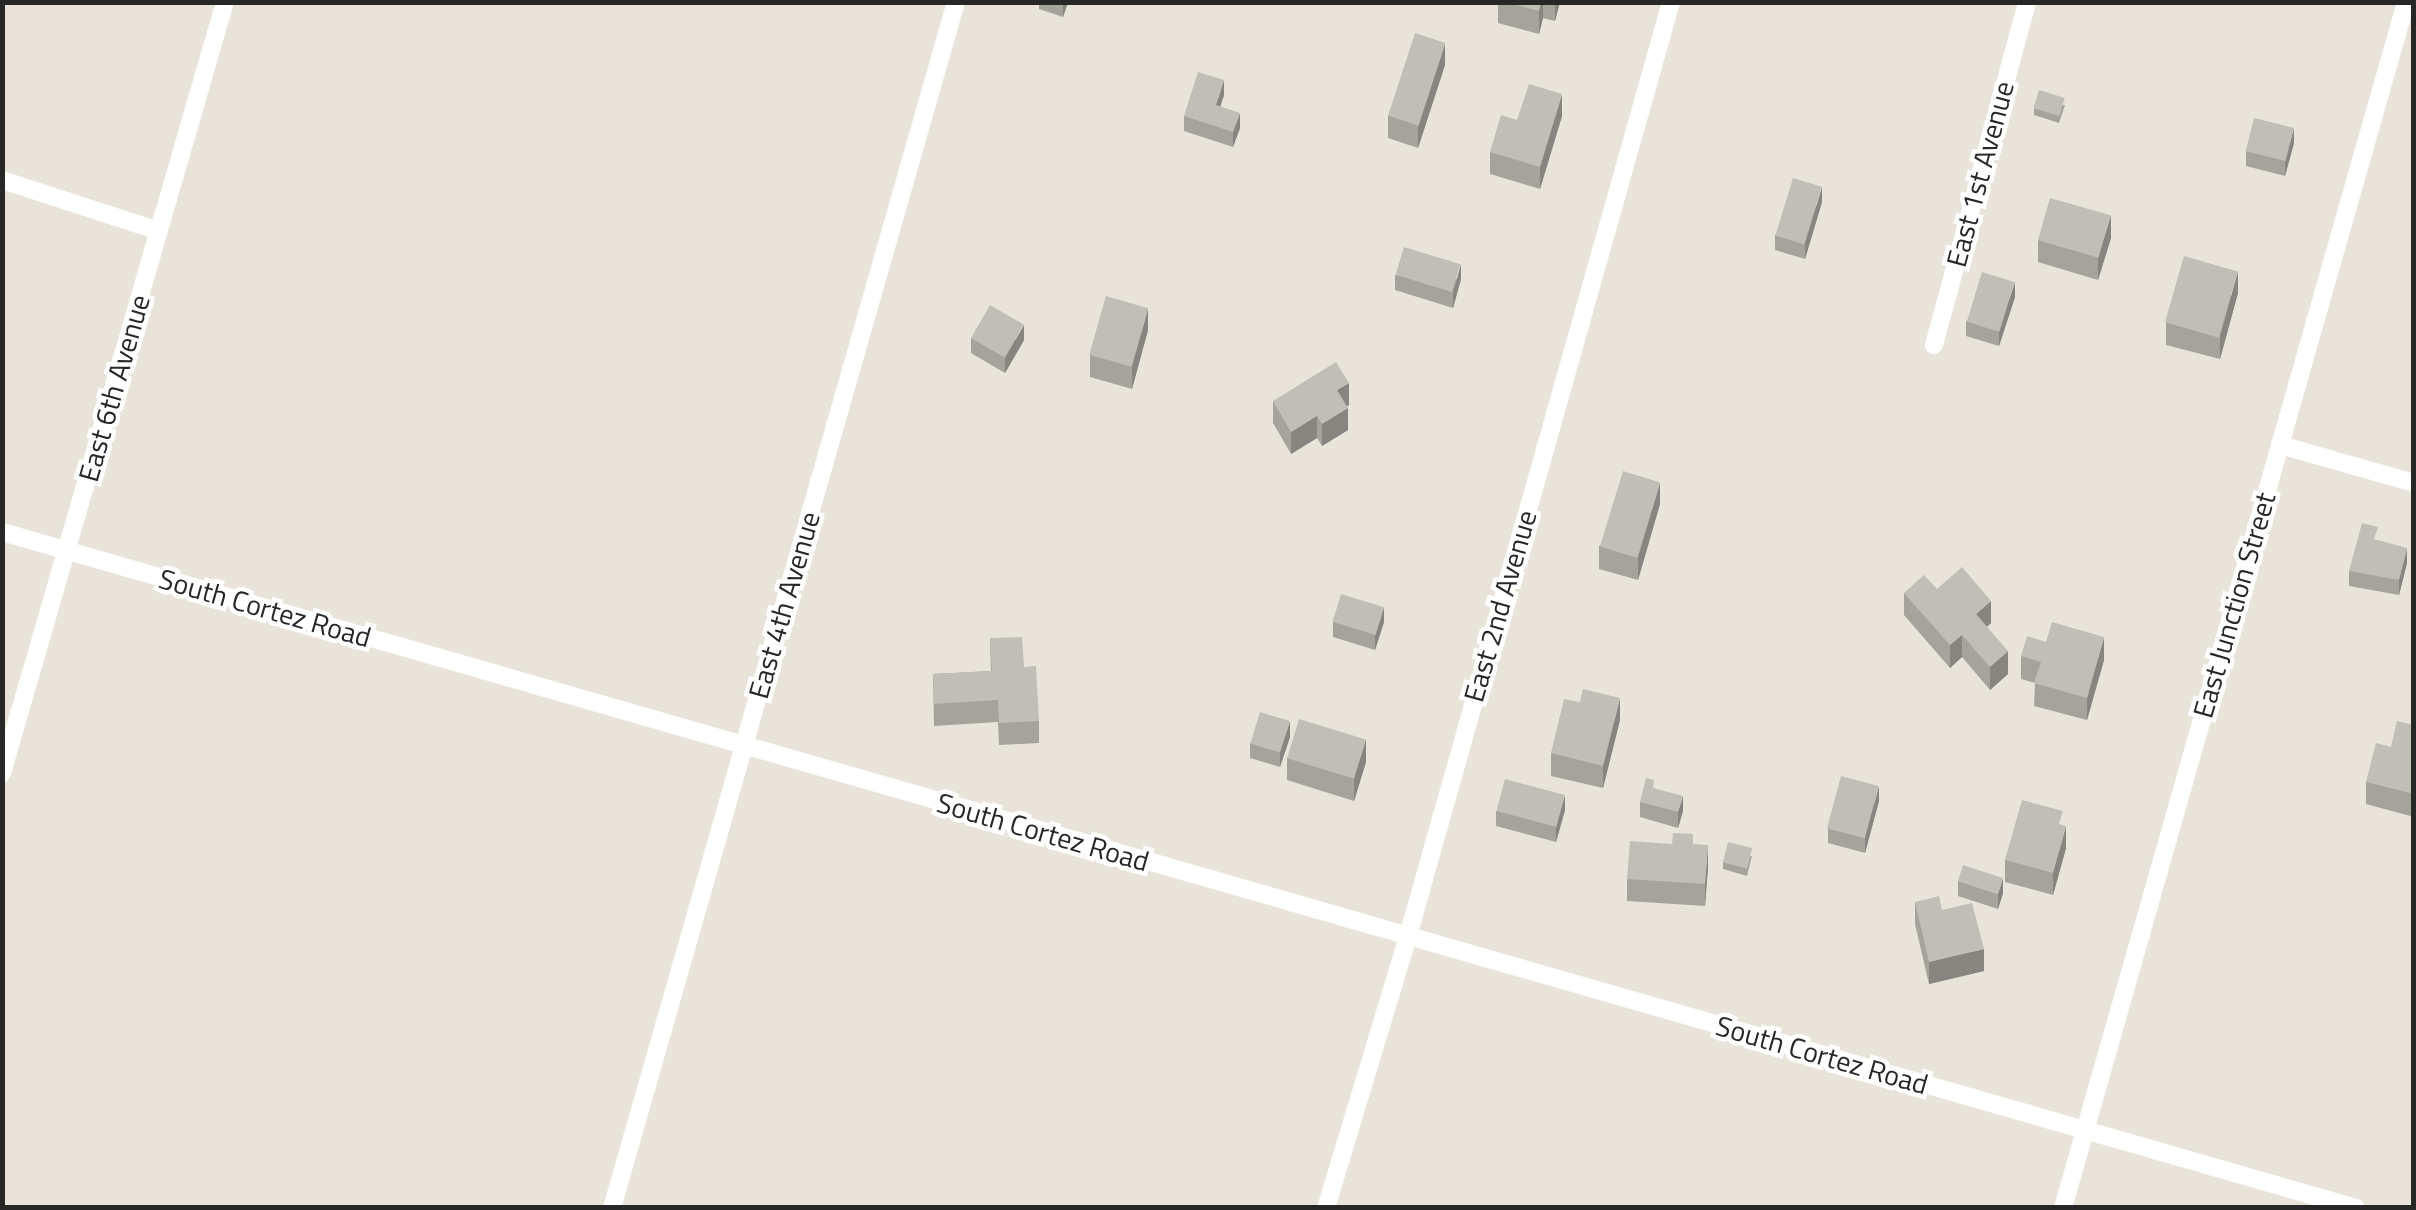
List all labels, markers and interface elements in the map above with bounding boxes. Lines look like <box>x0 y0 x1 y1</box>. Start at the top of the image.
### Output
street label: East 1st Avenue <box>1939 78 2021 270</box>
street label: East 6th Avenue <box>71 291 157 485</box>
street label: East Junction Street <box>2186 488 2282 722</box>
street label: East 2nd Avenue <box>1457 506 1543 706</box>
street label: East 4th Avenue <box>741 508 827 702</box>
street label: South Cortez Road <box>155 562 375 654</box>
street label: South Cortez Road <box>933 786 1153 878</box>
street label: South Cortez Road <box>1712 1009 1932 1101</box>

